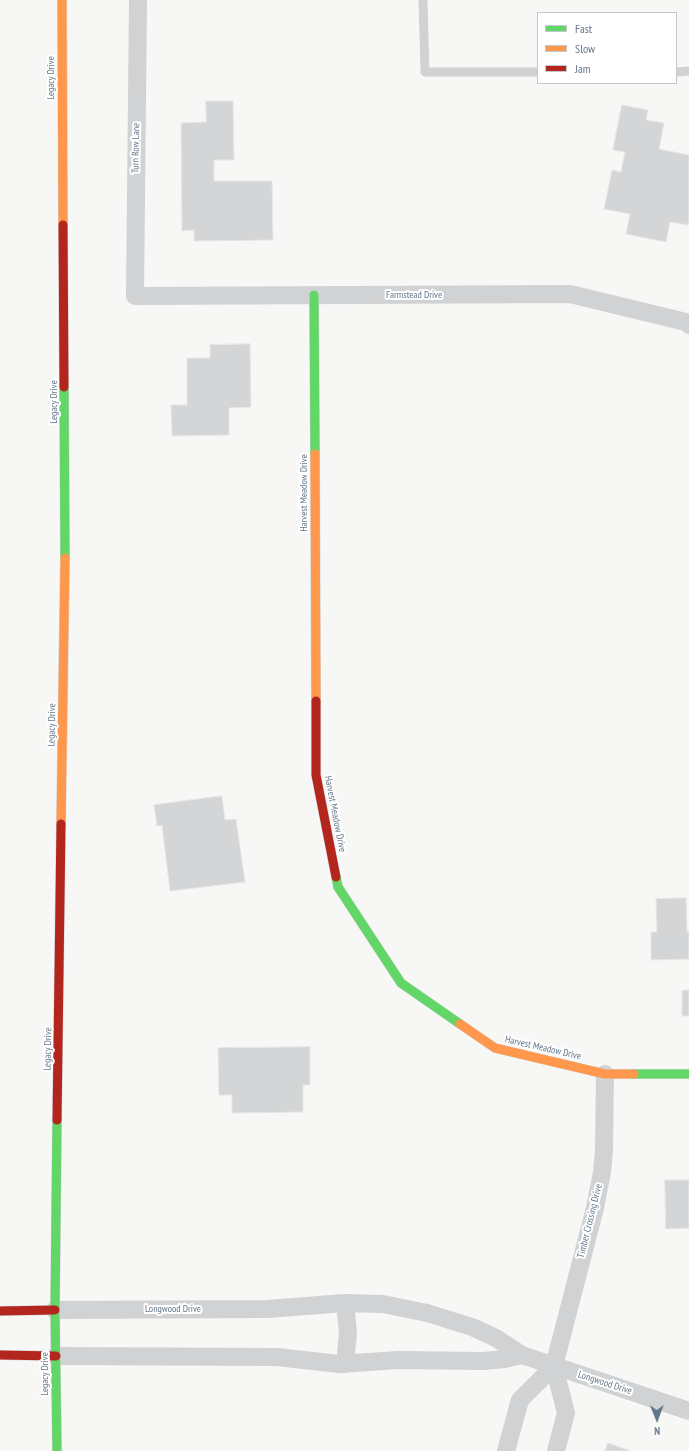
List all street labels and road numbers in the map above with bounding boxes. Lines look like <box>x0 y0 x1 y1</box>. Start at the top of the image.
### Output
street label: Legacy Drive <box>45 56 57 100</box>
street label: Turn Row Lane <box>130 123 142 173</box>
street label: Farmstead Drive <box>386 289 442 301</box>
street label: Legacy Drive <box>48 380 60 424</box>
street label: Harvest Meadow Drive <box>298 454 310 532</box>
street label: Legacy Drive <box>46 703 58 747</box>
street label: Harvest Meadow Drive <box>322 775 348 853</box>
street label: Legacy Drive <box>42 1027 54 1071</box>
street label: Harvest Meadow Drive <box>504 1033 582 1063</box>
street label: Timber Crossing Drive <box>575 1183 605 1259</box>
street label: Longwood Drive <box>145 1303 201 1315</box>
street label: Legacy Drive <box>39 1352 51 1396</box>
street label: Longwood Drive <box>577 1369 633 1397</box>

